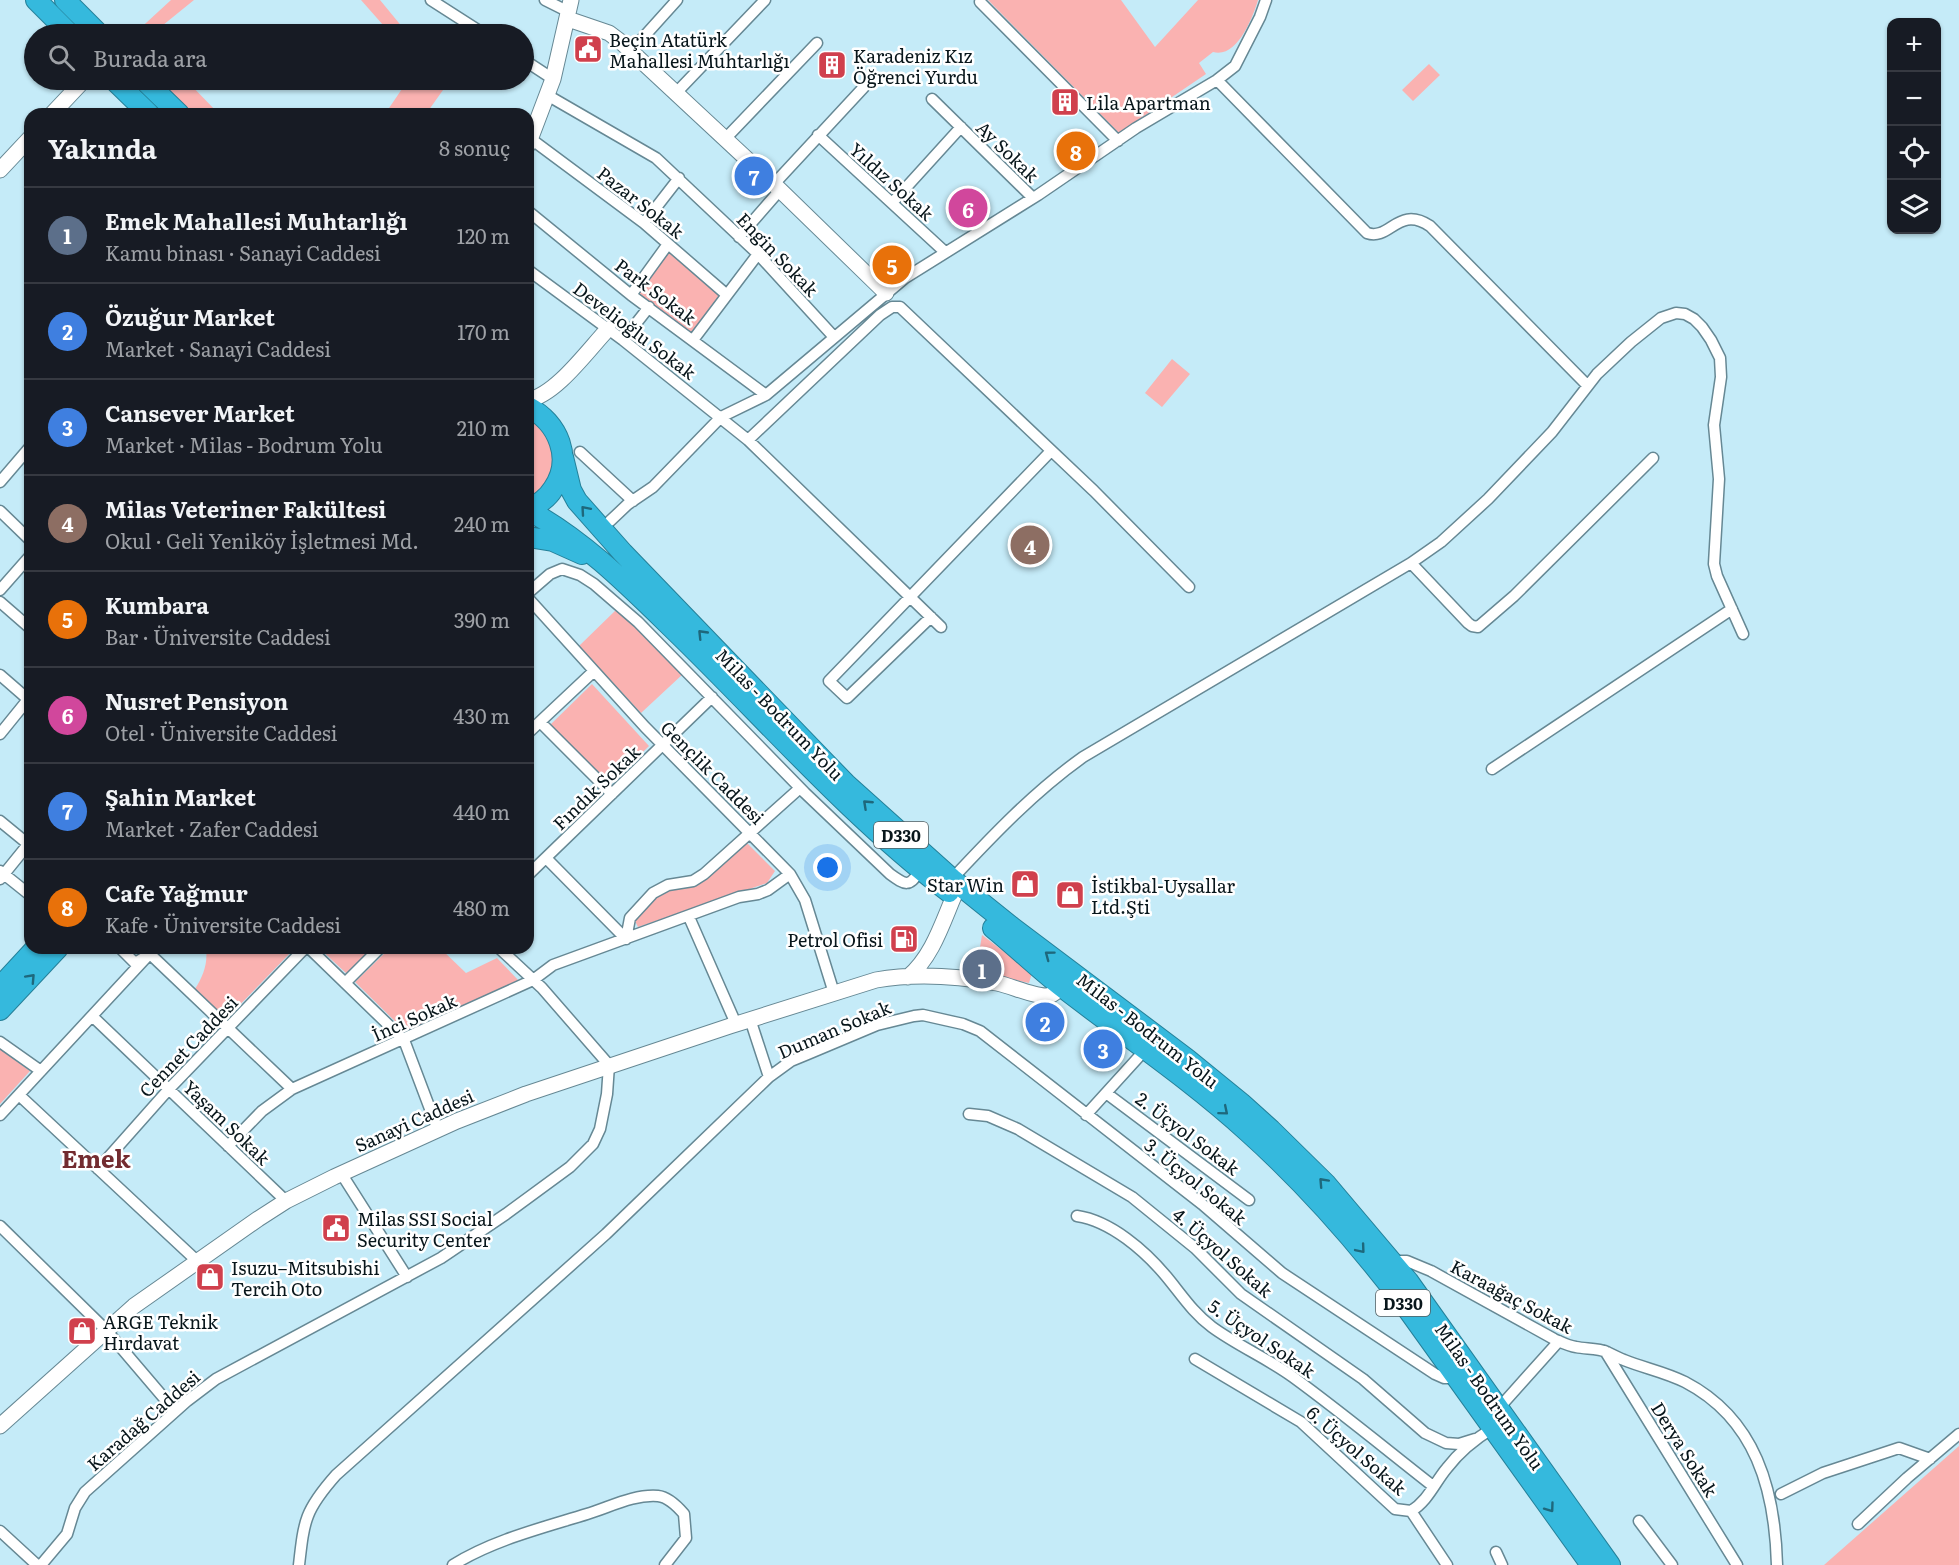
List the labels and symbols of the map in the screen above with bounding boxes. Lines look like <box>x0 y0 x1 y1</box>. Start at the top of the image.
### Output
place label: Beçin Atatürk Mahallesi Muhtarlığı <box>609 26 789 74</box>
public building icon: Beçin Atatürk Mahallesi Muhtarlığı <box>572 33 604 65</box>
place label: Karadeniz Kız Öğrenci Yurdu <box>853 42 978 90</box>
building icon: Karadeniz Kız Öğrenci Yurdu <box>816 49 848 81</box>
building icon: Lila Apartman <box>1049 86 1081 118</box>
place label: Lila Apartman <box>1086 89 1211 116</box>
street label: Ay Sokak <box>970 114 1046 189</box>
pin: 8 <box>1056 128 1096 174</box>
street label: Yıldız Sokak <box>844 136 941 227</box>
pin: 7 <box>734 154 774 198</box>
street label: Pazar Sokak <box>592 159 691 245</box>
pin: 6 <box>948 186 988 230</box>
street label: Engin Sokak <box>731 206 826 303</box>
pin: 5 <box>872 242 912 288</box>
street label: Park Sokak <box>610 251 703 331</box>
street label: Develioğlu Sokak <box>568 275 703 386</box>
one-way arrow <box>581 506 592 516</box>
pin: 4 <box>1010 522 1050 568</box>
one-way arrow <box>698 630 709 640</box>
street label: Milas - Bodrum Yolu <box>710 642 850 786</box>
street label: Gençlik Caddesi <box>655 714 771 830</box>
street label: Fındık Sokak <box>546 737 647 836</box>
one-way arrow <box>863 800 874 811</box>
road number: D330 <box>874 822 928 848</box>
your location <box>813 853 842 882</box>
shop icon: Star Win <box>1009 868 1041 900</box>
place label: Star Win <box>927 871 1004 898</box>
place label: İstikbal-Uysallar Ltd.Şti <box>1091 872 1236 920</box>
shop icon: İstikbal-Uysallar Ltd.Şti <box>1054 879 1086 911</box>
fuel station icon: Petrol Ofisi <box>888 923 920 955</box>
place label: Petrol Ofisi <box>787 926 883 953</box>
pin: 1 <box>962 946 1002 992</box>
one-way arrow <box>1045 951 1056 962</box>
street label: Milas - Bodrum Yolu <box>1071 966 1225 1094</box>
one-way arrow <box>23 974 34 985</box>
street label: İnci Sokak <box>367 986 462 1048</box>
street label: Cennet Caddesi <box>132 989 244 1103</box>
street label: Duman Sokak <box>773 993 896 1065</box>
pin: 2 <box>1026 1000 1064 1044</box>
pin: 3 <box>1084 1026 1122 1072</box>
street label: Yaşam Sokak <box>177 1073 277 1171</box>
street label: Sanayi Caddesi <box>350 1082 478 1158</box>
street label: 2. Üçyol Sokak <box>1130 1085 1246 1182</box>
one-way arrow <box>1217 1104 1228 1115</box>
street label: 3. Üçyol Sokak <box>1139 1131 1254 1231</box>
district label: Emek <box>61 1140 131 1175</box>
one-way arrow <box>1320 1179 1331 1190</box>
street label: 4. Üçyol Sokak <box>1167 1201 1280 1304</box>
place label: Milas SSI Social Security Center <box>357 1205 493 1253</box>
public building icon: Milas SSI Social Security Center <box>320 1212 352 1244</box>
one-way arrow <box>1354 1242 1365 1253</box>
street label: Karaağaç Sokak <box>1446 1252 1579 1340</box>
place label: Isuzu–Mitsubishi Tercih Oto <box>231 1254 379 1302</box>
shop icon: Isuzu–Mitsubishi Tercih Oto <box>194 1261 226 1293</box>
road number: D330 <box>1376 1290 1430 1316</box>
street label: 5. Üçyol Sokak <box>1203 1292 1322 1384</box>
place label: ARGE Teknik Hırdavat <box>103 1308 219 1356</box>
shop icon: ARGE Teknik Hırdavat <box>66 1315 98 1347</box>
street label: Milas - Bodrum Yolu <box>1429 1317 1551 1475</box>
street label: Karadağ Caddesi <box>80 1363 206 1477</box>
street label: Derya Sokak <box>1645 1396 1725 1503</box>
street label: 6. Üçyol Sokak <box>1301 1399 1414 1502</box>
one-way arrow <box>1543 1502 1554 1513</box>

